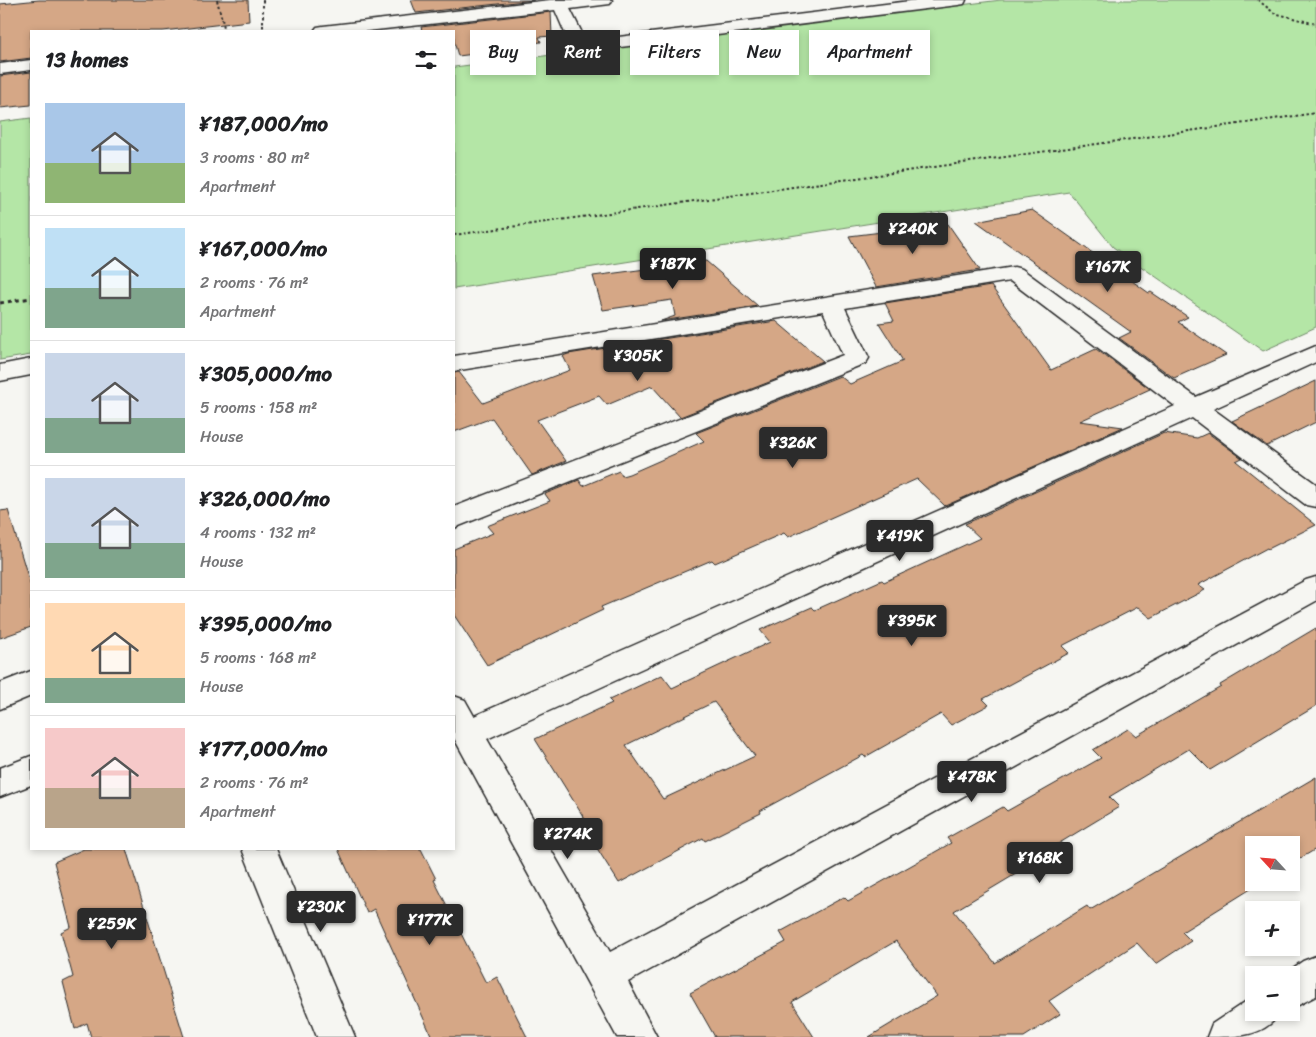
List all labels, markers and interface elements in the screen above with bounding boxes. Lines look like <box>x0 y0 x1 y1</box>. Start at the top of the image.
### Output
chip: Buy <box>470 30 536 75</box>
chip: Rent <box>546 30 620 75</box>
chip: Filters <box>630 30 719 75</box>
chip: New <box>729 30 799 75</box>
chip: Apartment <box>809 30 930 75</box>
text: 13 homes <box>45 41 128 79</box>
icon: filters <box>412 46 440 74</box>
text: ¥187,000/mo <box>200 105 328 143</box>
icon: home <box>85 123 145 183</box>
text: 3 rooms · 80 m² <box>200 143 310 172</box>
text: Apartment <box>200 172 276 201</box>
pin: ¥240K <box>878 212 948 255</box>
text: ¥240K <box>889 214 937 243</box>
text: ¥167,000/mo <box>200 230 327 268</box>
icon: home <box>85 248 145 308</box>
pin: ¥187K <box>638 248 708 290</box>
text: ¥187K <box>651 249 695 278</box>
pin: ¥167K <box>1073 250 1143 293</box>
text: ¥167K <box>1086 252 1130 281</box>
text: 2 rooms · 76 m² <box>200 268 309 297</box>
text: Apartment <box>200 297 276 326</box>
pin: ¥305K <box>603 340 673 382</box>
text: ¥305K <box>614 341 662 370</box>
text: ¥305,000/mo <box>200 355 332 393</box>
icon: home <box>85 373 145 433</box>
text: 5 rooms · 158 m² <box>200 393 317 422</box>
text: House <box>200 422 243 451</box>
pin: ¥326K <box>758 426 828 469</box>
text: ¥326K <box>770 428 816 457</box>
text: ¥326,000/mo <box>200 480 330 518</box>
icon: home <box>85 498 145 558</box>
text: 4 rooms · 132 m² <box>200 518 316 547</box>
pin: ¥419K <box>865 520 935 562</box>
text: ¥419K <box>877 521 923 550</box>
text: House <box>200 547 243 576</box>
pin: ¥395K <box>877 604 947 647</box>
text: ¥395,000/mo <box>200 605 332 643</box>
text: ¥395K <box>889 606 936 635</box>
icon: home <box>85 623 145 683</box>
text: 5 rooms · 168 m² <box>200 643 317 672</box>
text: House <box>200 672 243 701</box>
text: ¥177,000/mo <box>200 730 327 768</box>
icon: home <box>85 748 145 808</box>
pin: ¥478K <box>937 760 1007 803</box>
text: ¥478K <box>948 762 996 791</box>
text: 2 rooms · 76 m² <box>200 768 309 797</box>
text: Apartment <box>200 797 276 826</box>
pin: ¥274K <box>533 818 603 860</box>
text: ¥274K <box>545 819 591 848</box>
north arrow <box>1245 836 1300 891</box>
map controls <box>1245 836 1300 1021</box>
pin: ¥168K <box>1005 842 1075 884</box>
text: ¥168K <box>1018 843 1062 872</box>
pin: ¥230K <box>286 890 356 933</box>
text: ¥230K <box>298 892 344 921</box>
button: + <box>1245 901 1300 956</box>
pin: ¥177K <box>395 904 465 946</box>
text: ¥177K <box>408 905 452 934</box>
pin: ¥259K <box>77 908 147 950</box>
text: ¥259K <box>88 909 136 938</box>
button: − <box>1245 966 1300 1021</box>

